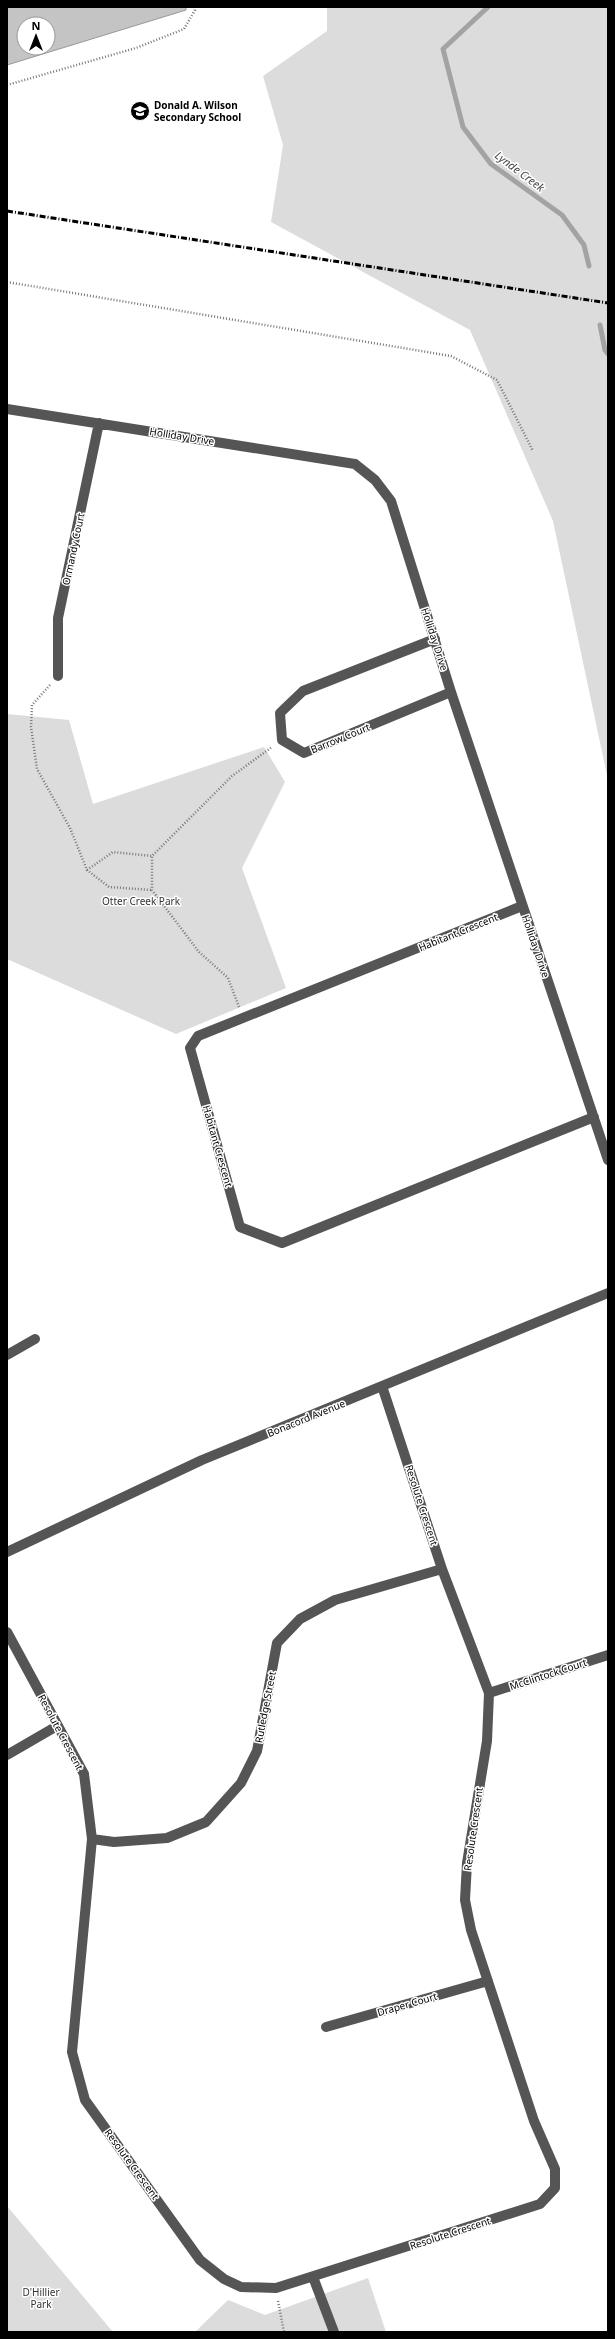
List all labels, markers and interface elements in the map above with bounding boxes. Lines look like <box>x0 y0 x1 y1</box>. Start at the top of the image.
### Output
north arrow <box>16 16 56 56</box>
text: N <box>32 18 40 33</box>
place label: Donald A. Wilson Secondary School <box>154 98 241 124</box>
school or university icon: Donald A. Wilson Secondary School <box>129 100 151 122</box>
water label: Lynde Creek <box>492 147 548 195</box>
street label: Holliday Drive <box>149 424 216 448</box>
street label: Ormandy Court <box>59 511 88 586</box>
street label: Holliday Drive <box>418 606 452 673</box>
street label: Barrow Court <box>308 720 372 756</box>
park label: Otter Creek Park <box>102 894 181 908</box>
street label: Habitant Crescent <box>416 910 500 954</box>
street label: Holliday Drive <box>519 913 553 980</box>
street label: Habitant Crescent <box>200 1104 236 1189</box>
street label: Bonacord Avenue <box>265 1396 347 1440</box>
street label: Resolute Crescent <box>402 1463 442 1548</box>
street label: McClintock Court <box>508 1655 589 1693</box>
street label: Rutledge Street <box>251 1670 279 1744</box>
street label: Resolute Crescent <box>35 1692 87 1773</box>
street label: Resolute Crescent <box>460 1786 486 1872</box>
street label: Draper Court <box>375 1989 439 2019</box>
street label: Resolute Crescent <box>102 2126 163 2202</box>
street label: Resolute Crescent <box>408 2213 493 2253</box>
park label: D'Hillier Park <box>22 2285 60 2311</box>

